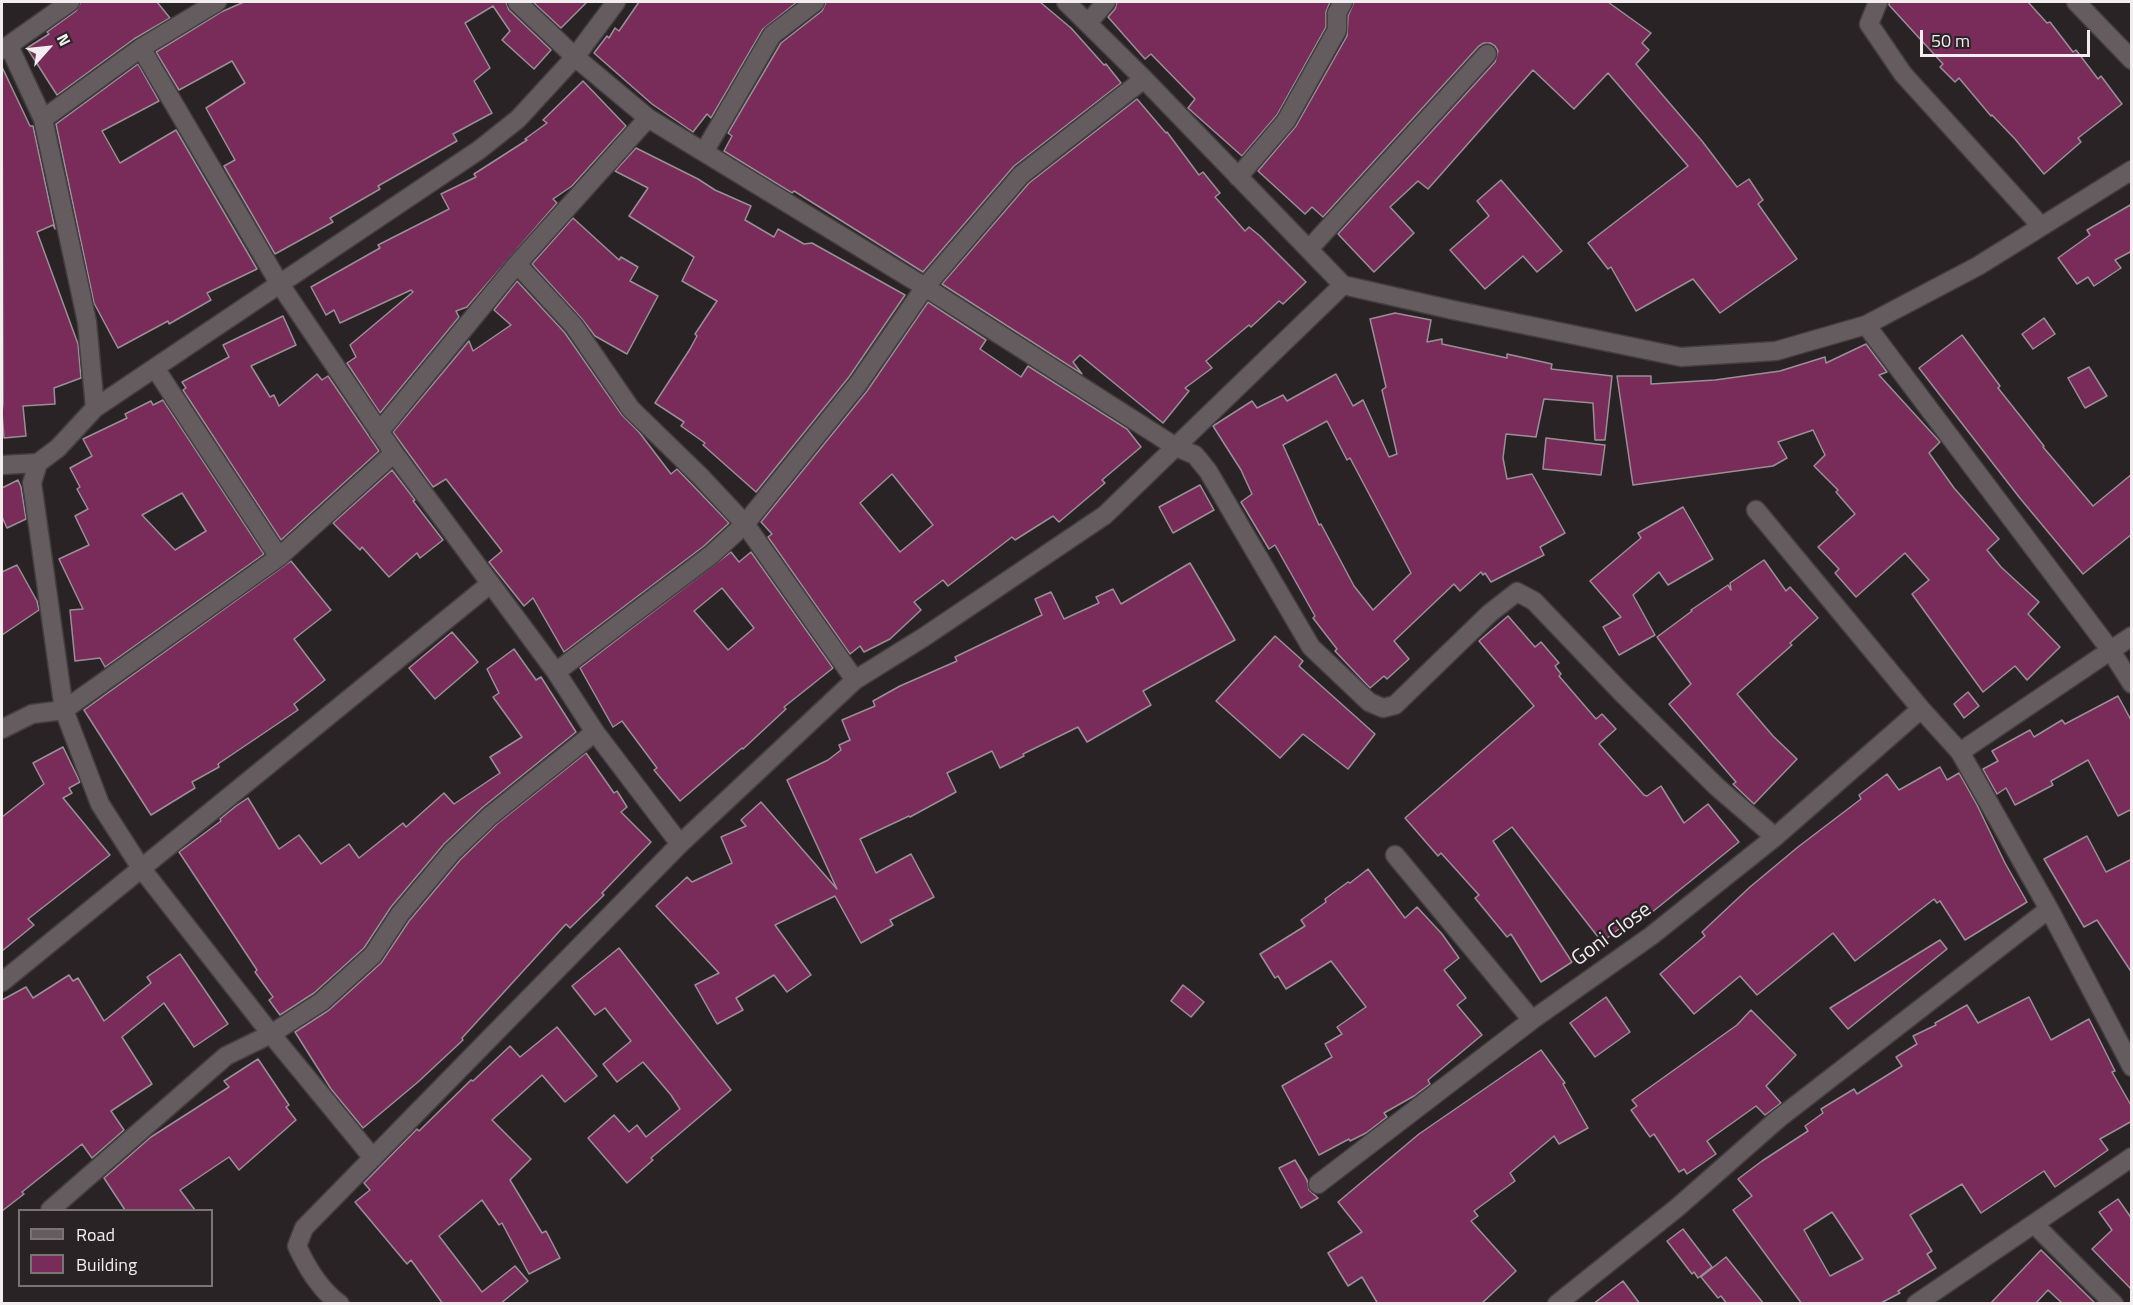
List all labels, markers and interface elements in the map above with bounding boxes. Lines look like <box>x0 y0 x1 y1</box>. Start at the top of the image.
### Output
north arrow <box>18 18 78 78</box>
scale bar <box>1923 18 2092 56</box>
text: 50 m <box>1931 27 1970 54</box>
text: N <box>51 29 77 50</box>
street label: Goni Close <box>1567 898 1657 972</box>
legend <box>18 1209 213 1287</box>
text: Road <box>76 1221 115 1248</box>
text: Building <box>76 1251 137 1278</box>

